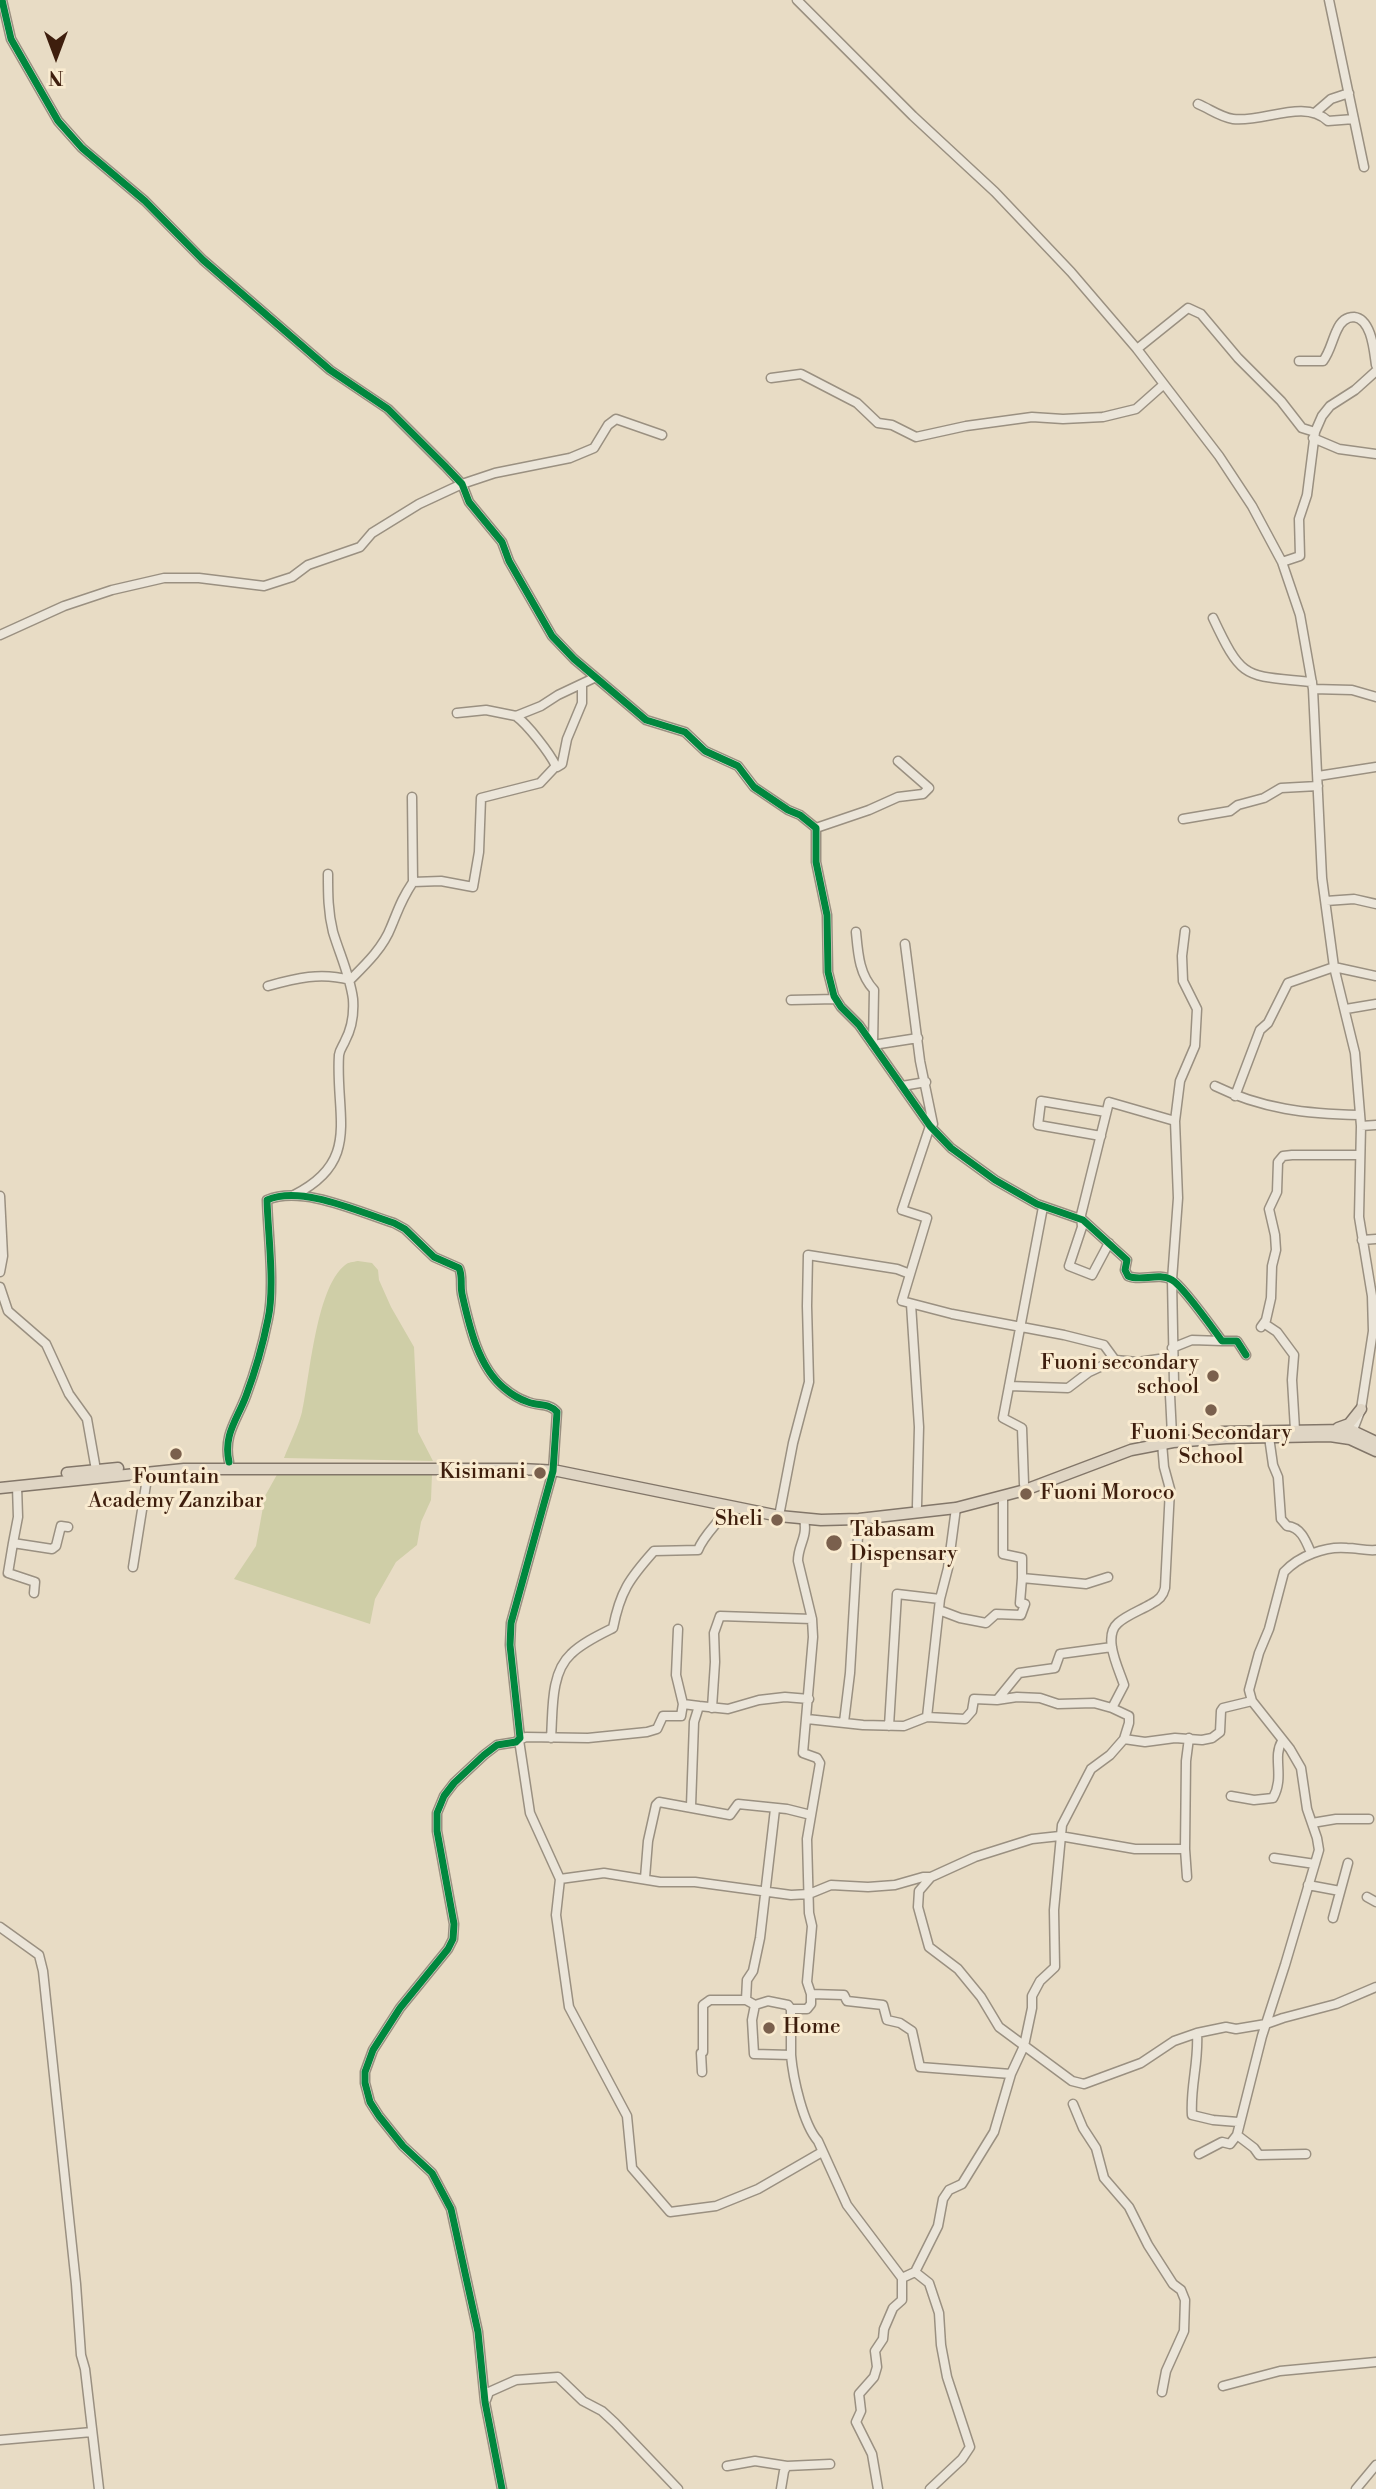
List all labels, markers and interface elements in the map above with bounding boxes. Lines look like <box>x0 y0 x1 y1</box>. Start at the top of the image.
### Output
north arrow <box>21 21 91 91</box>
text: N <box>48 65 64 89</box>
place label: Fuoni secondary school <box>1040 1351 1199 1401</box>
marker: Fuoni secondary school <box>1205 1368 1221 1384</box>
marker: Fuoni Secondary School <box>1203 1402 1219 1418</box>
place label: Fuoni Secondary School <box>1130 1421 1292 1471</box>
marker: Fountain Academy Zanzibar <box>168 1446 184 1462</box>
place label: Kisimani <box>439 1460 526 1486</box>
place label: Fountain Academy Zanzibar <box>88 1465 264 1515</box>
marker: Kisimani <box>532 1465 548 1481</box>
place label: Fuoni Moroco <box>1040 1481 1175 1507</box>
marker: Fuoni Moroco <box>1018 1486 1034 1502</box>
place label: Sheli <box>715 1507 763 1533</box>
marker: Sheli <box>769 1512 785 1528</box>
place label: Tabasam Dispensary <box>850 1518 958 1568</box>
marker: Tabasam Dispensary <box>824 1533 844 1553</box>
place label: Home <box>783 2015 841 2041</box>
marker: Home <box>761 2020 777 2036</box>

